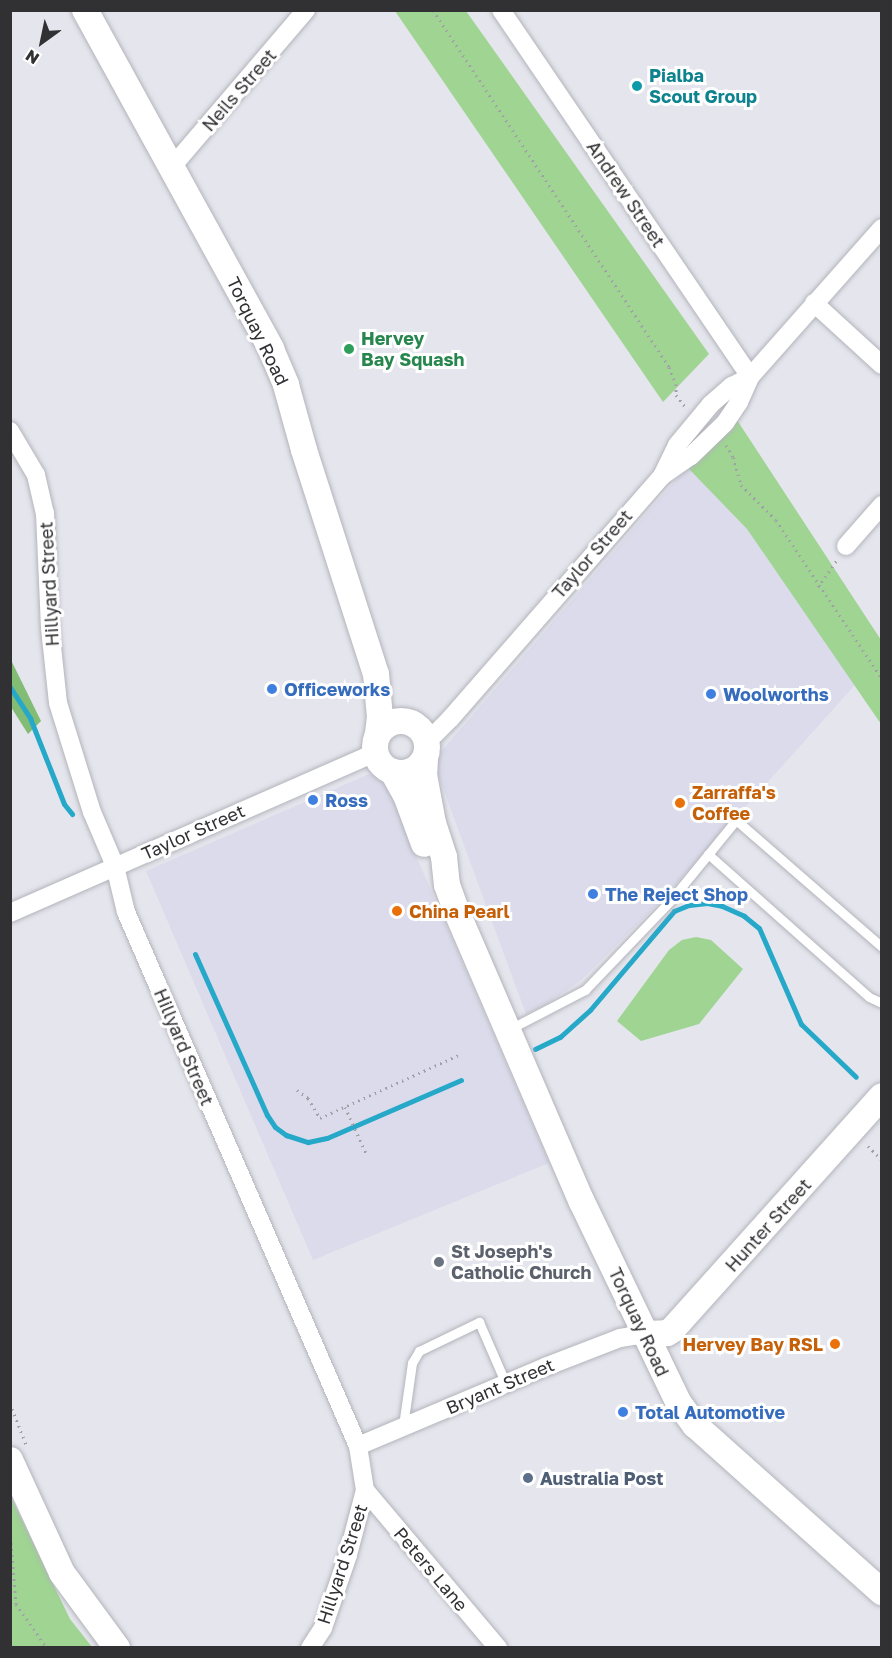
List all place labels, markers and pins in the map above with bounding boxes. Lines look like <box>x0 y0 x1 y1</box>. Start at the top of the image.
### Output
place label: Pialba Scout Group <box>649 65 757 107</box>
marker: Pialba Scout Group <box>630 79 644 93</box>
place label: Hervey Bay Squash <box>361 328 464 370</box>
marker: Hervey Bay Squash <box>342 342 356 356</box>
place label: Officeworks <box>284 678 390 700</box>
marker: Officeworks <box>265 682 279 696</box>
place label: Woolworths <box>723 683 829 705</box>
marker: Woolworths <box>704 687 718 701</box>
place label: Zarraffa's Coffee <box>692 782 776 824</box>
place label: Ross <box>325 789 368 811</box>
marker: Ross <box>306 793 320 807</box>
marker: Zarraffa's Coffee <box>673 796 687 810</box>
place label: The Reject Shop <box>605 883 748 905</box>
marker: The Reject Shop <box>586 887 600 901</box>
place label: China Pearl <box>409 900 509 922</box>
marker: China Pearl <box>390 904 404 918</box>
place label: St Joseph's Catholic Church <box>451 1241 591 1284</box>
marker: St Joseph's Catholic Church <box>432 1255 446 1269</box>
place label: Hervey Bay RSL <box>683 1333 823 1355</box>
marker: Hervey Bay RSL <box>828 1337 842 1351</box>
place label: Total Automotive <box>635 1401 785 1423</box>
marker: Total Automotive <box>616 1405 630 1419</box>
place label: Australia Post <box>540 1467 663 1489</box>
marker: Australia Post <box>521 1471 535 1485</box>

